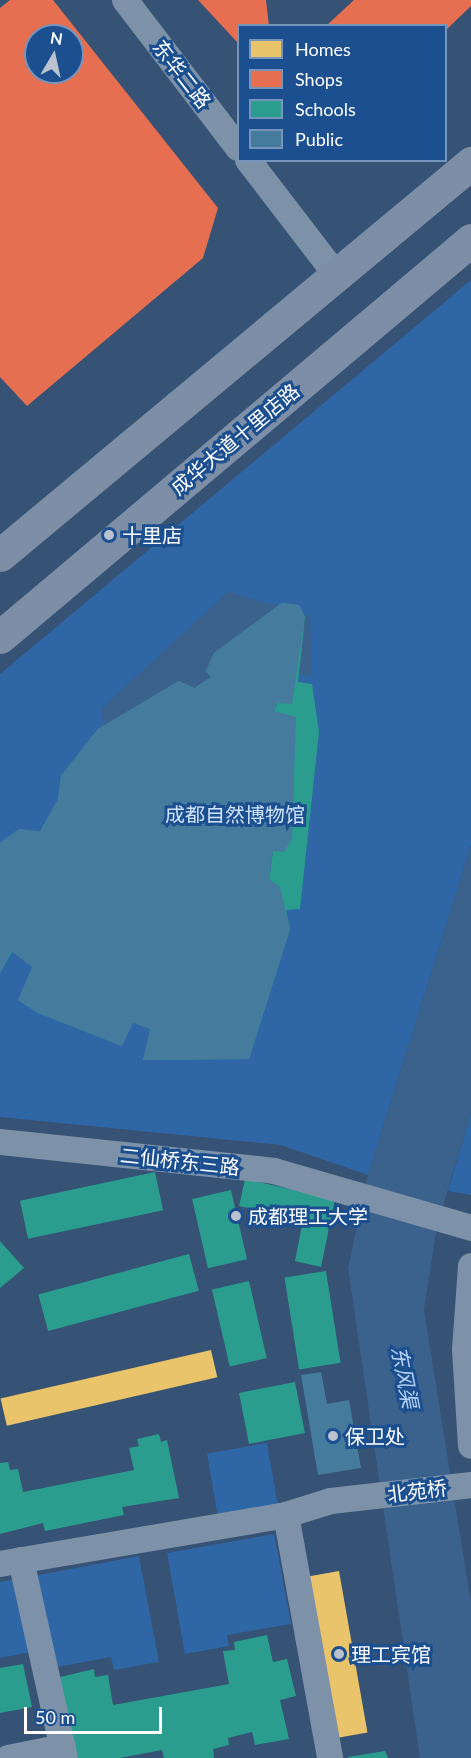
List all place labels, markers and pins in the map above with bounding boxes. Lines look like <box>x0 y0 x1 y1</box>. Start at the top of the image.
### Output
place label: 十里店 <box>122 523 182 547</box>
marker: 十里店 <box>100 526 118 544</box>
place label: 成都理工大学 <box>248 1204 368 1228</box>
marker: 成都理工大学 <box>229 1209 243 1223</box>
place label: 保卫处 <box>345 1424 405 1448</box>
marker: 保卫处 <box>326 1429 340 1443</box>
place label: 理工宾馆 <box>351 1642 431 1666</box>
marker: 理工宾馆 <box>332 1647 346 1661</box>

